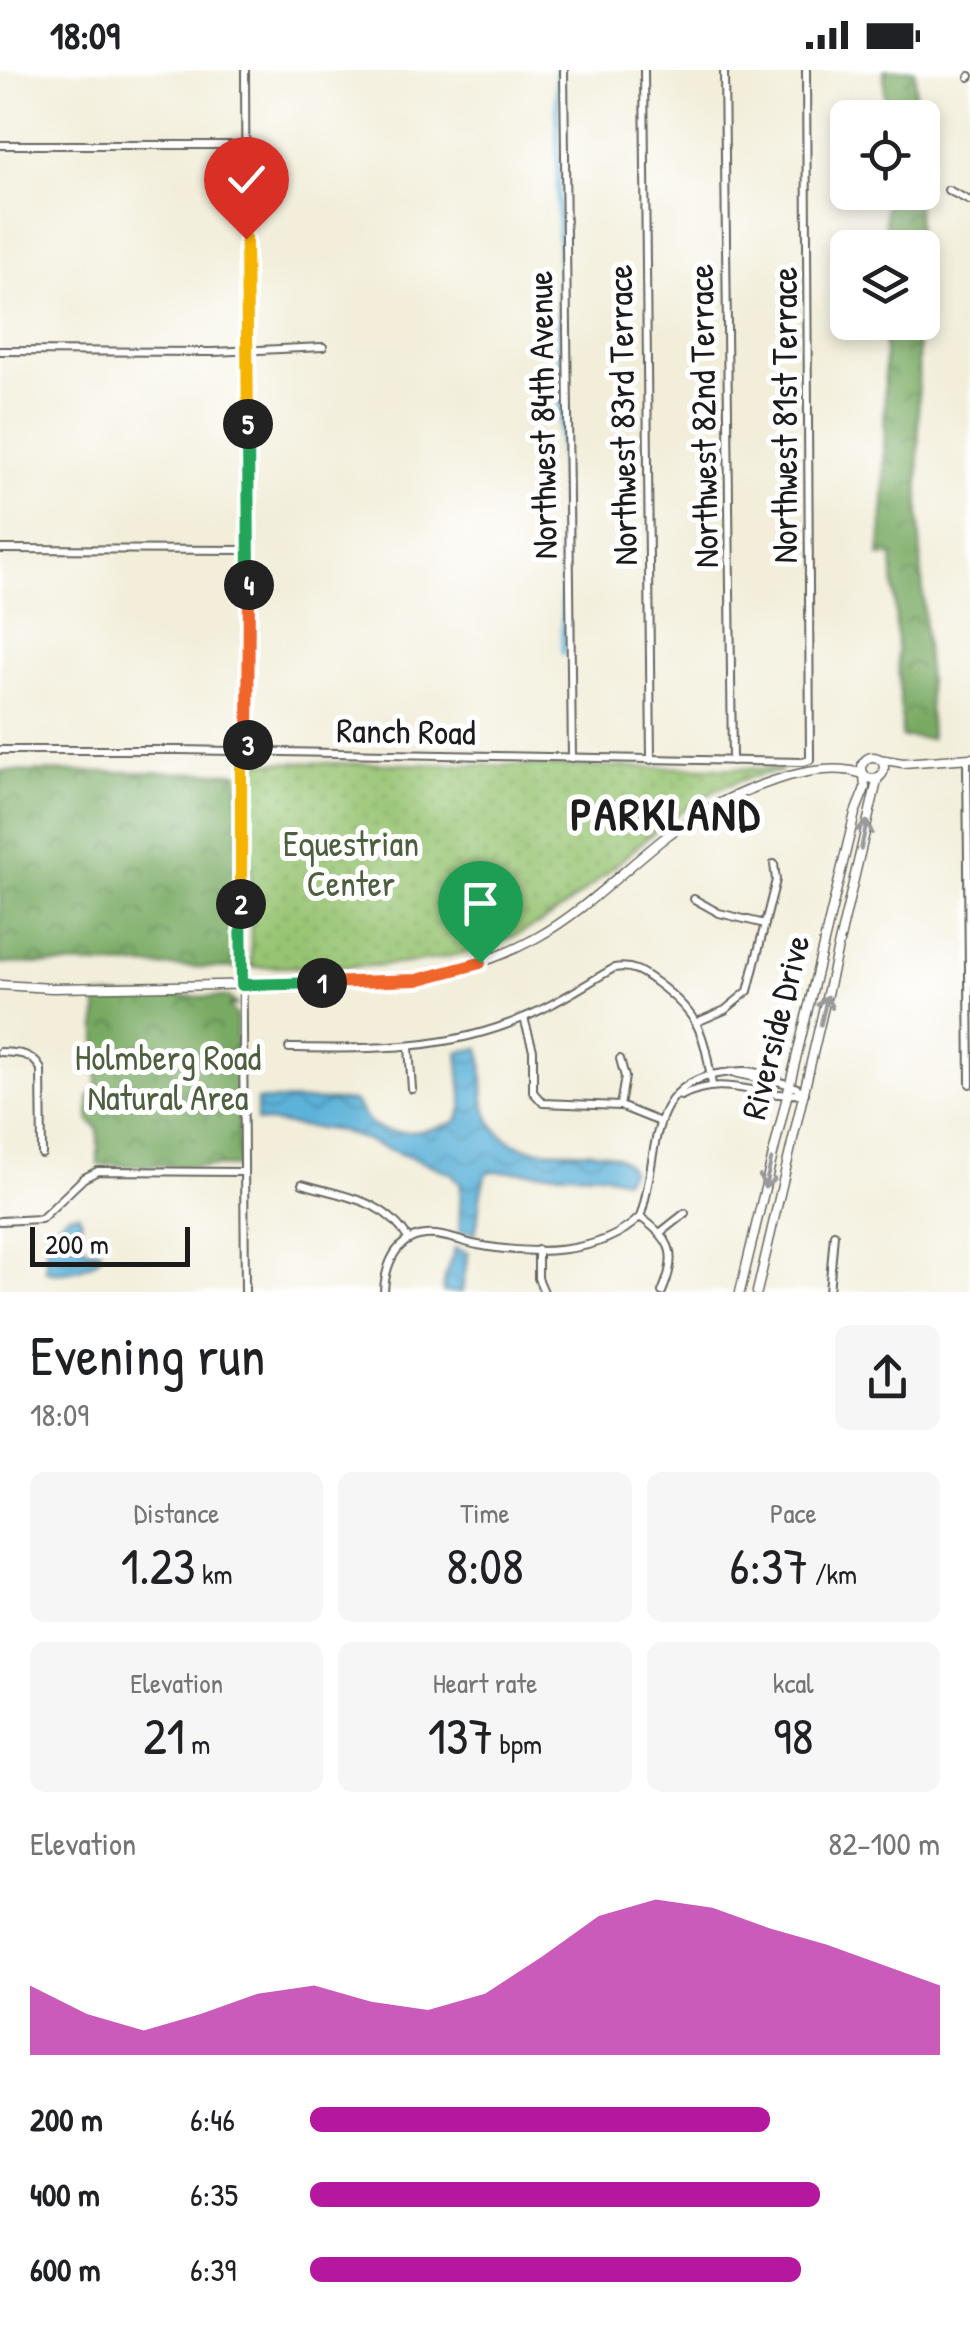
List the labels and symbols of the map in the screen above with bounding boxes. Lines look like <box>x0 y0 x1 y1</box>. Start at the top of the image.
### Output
pin <box>204 137 289 240</box>
street label: Northwest 82nd Terrace <box>677 263 729 568</box>
street label: Northwest 83rd Terrace <box>596 264 648 566</box>
street label: Northwest 81st Terrace <box>761 267 808 563</box>
street label: Northwest 84th Avenue <box>516 270 568 560</box>
pin: 5 <box>223 399 273 449</box>
pin: 4 <box>224 560 274 610</box>
street label: Ranch Road <box>336 706 476 756</box>
pin: 3 <box>223 720 273 770</box>
district label: PARKLAND <box>570 783 762 844</box>
park label: Equestrian Center <box>283 820 419 907</box>
one-way arrow <box>855 820 874 852</box>
pin <box>438 861 523 964</box>
pin: 2 <box>216 879 266 929</box>
street label: Riverside Drive <box>729 930 821 1124</box>
pin: 1 <box>297 958 347 1008</box>
one-way arrow <box>816 994 834 1026</box>
park label: Holmberg Road Natural Area <box>75 1034 261 1121</box>
one-way arrow <box>758 1157 776 1189</box>
scale bar <box>30 1222 190 1266</box>

